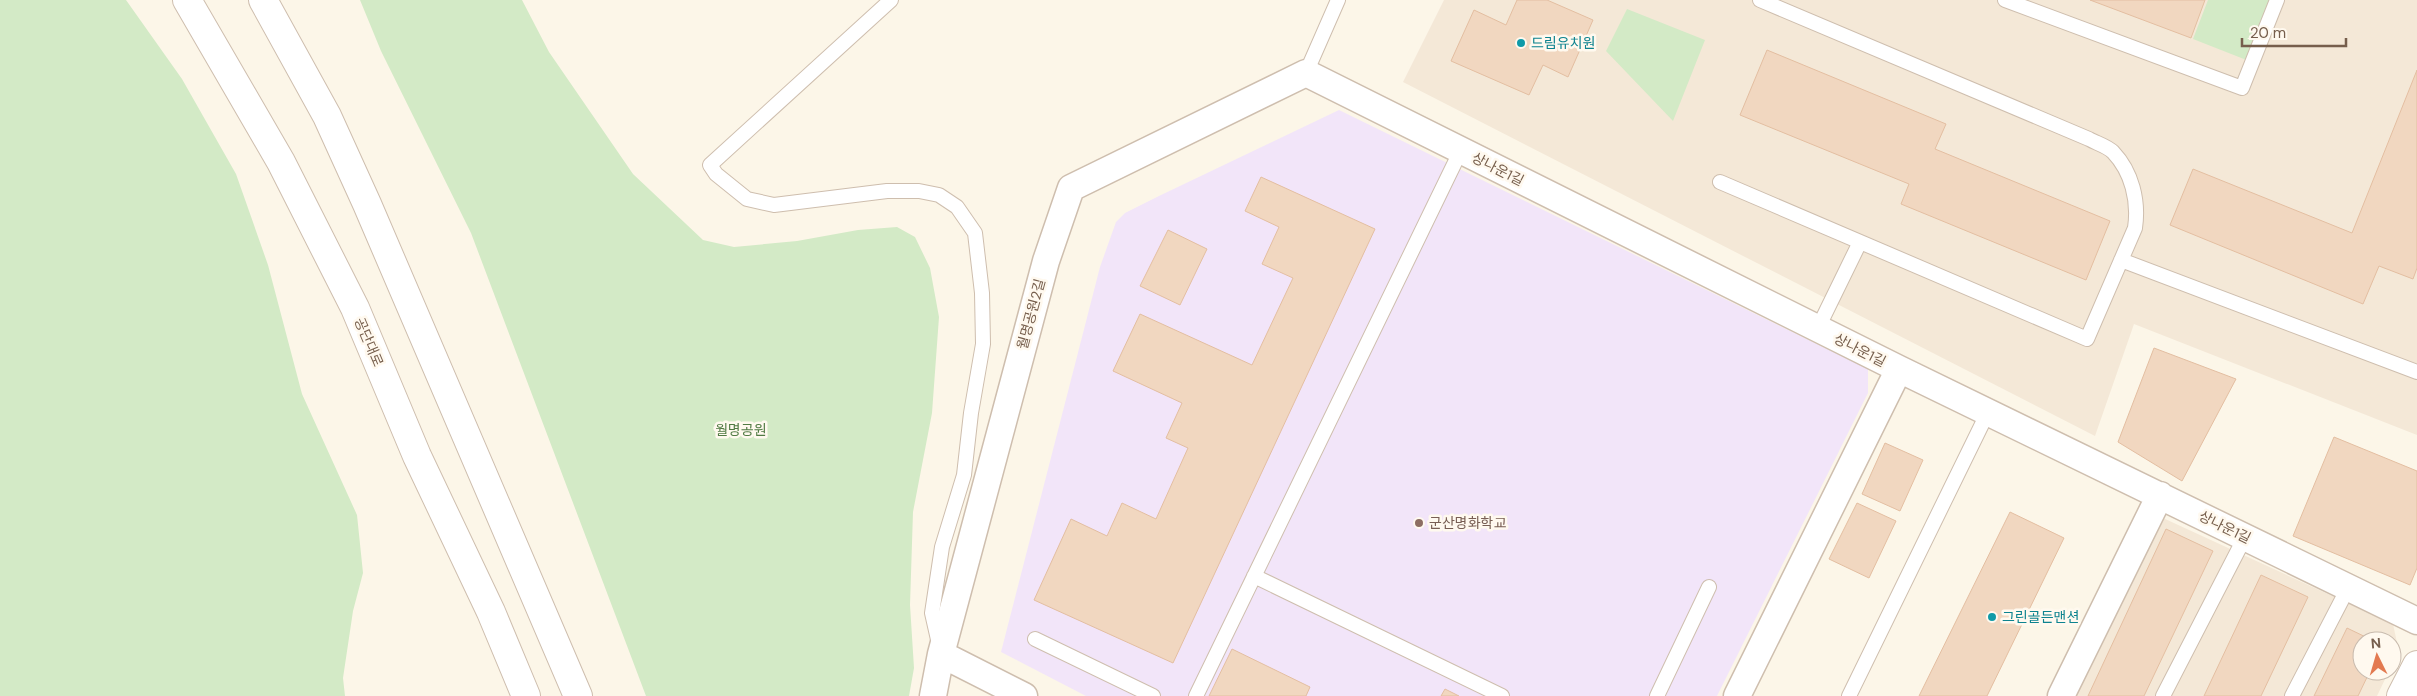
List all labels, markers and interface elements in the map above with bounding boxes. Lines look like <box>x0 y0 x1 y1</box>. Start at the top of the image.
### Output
scale bar <box>2242 15 2346 47</box>
text: 20 m <box>2250 23 2286 43</box>
place label: 드림유치원 <box>1531 34 1595 52</box>
marker: 드림유치원 <box>1515 37 1527 49</box>
street label: 상나운1길 <box>1469 148 1527 190</box>
street label: 월명공원2길 <box>1013 277 1049 351</box>
street label: 공단대로 <box>351 315 387 369</box>
street label: 상나운1길 <box>1831 329 1889 371</box>
park label: 월명공원 <box>715 421 767 439</box>
street label: 상나운1길 <box>2196 507 2254 547</box>
place label: 군산명화학교 <box>1429 514 1506 532</box>
marker: 군산명화학교 <box>1413 517 1425 529</box>
place label: 그린골든맨션 <box>2002 608 2079 626</box>
marker: 그린골든맨션 <box>1986 611 1998 623</box>
north arrow <box>2352 631 2402 681</box>
text: N <box>2370 634 2382 652</box>

